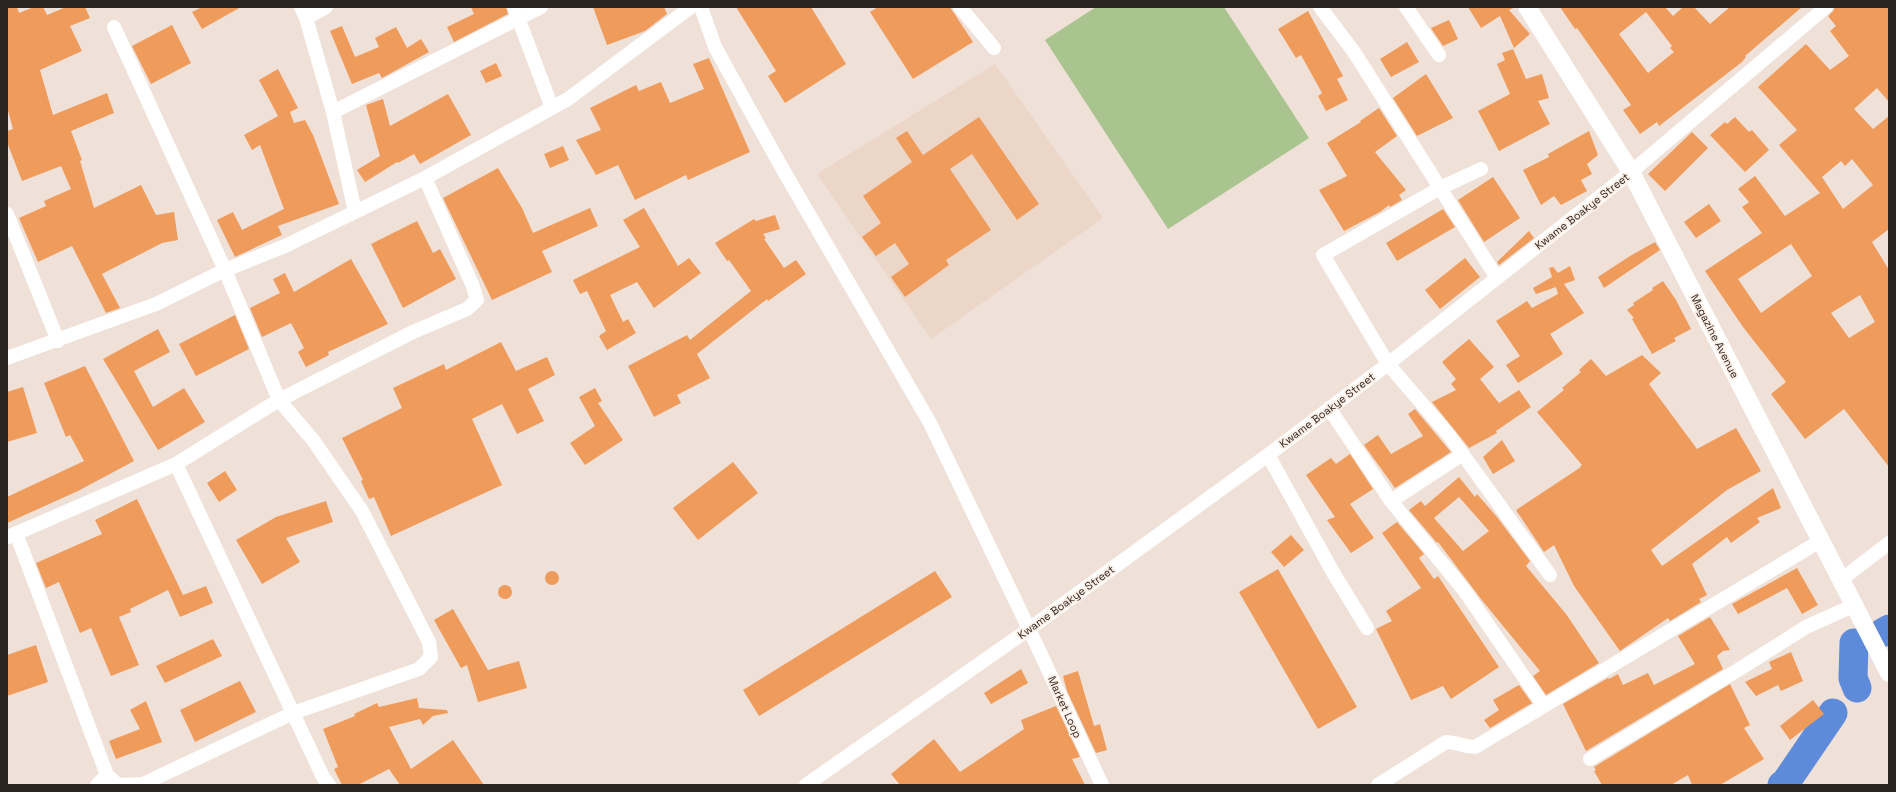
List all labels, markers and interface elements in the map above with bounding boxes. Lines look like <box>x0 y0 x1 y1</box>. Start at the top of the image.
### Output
street label: Kwame Boakye Street <box>1532 170 1632 252</box>
street label: Magazine Avenue <box>1688 292 1742 380</box>
street label: Kwame Boakye Street <box>1276 369 1378 451</box>
street label: Kwame Boakye Street <box>1015 562 1117 642</box>
street label: Market Loop <box>1045 674 1085 740</box>

